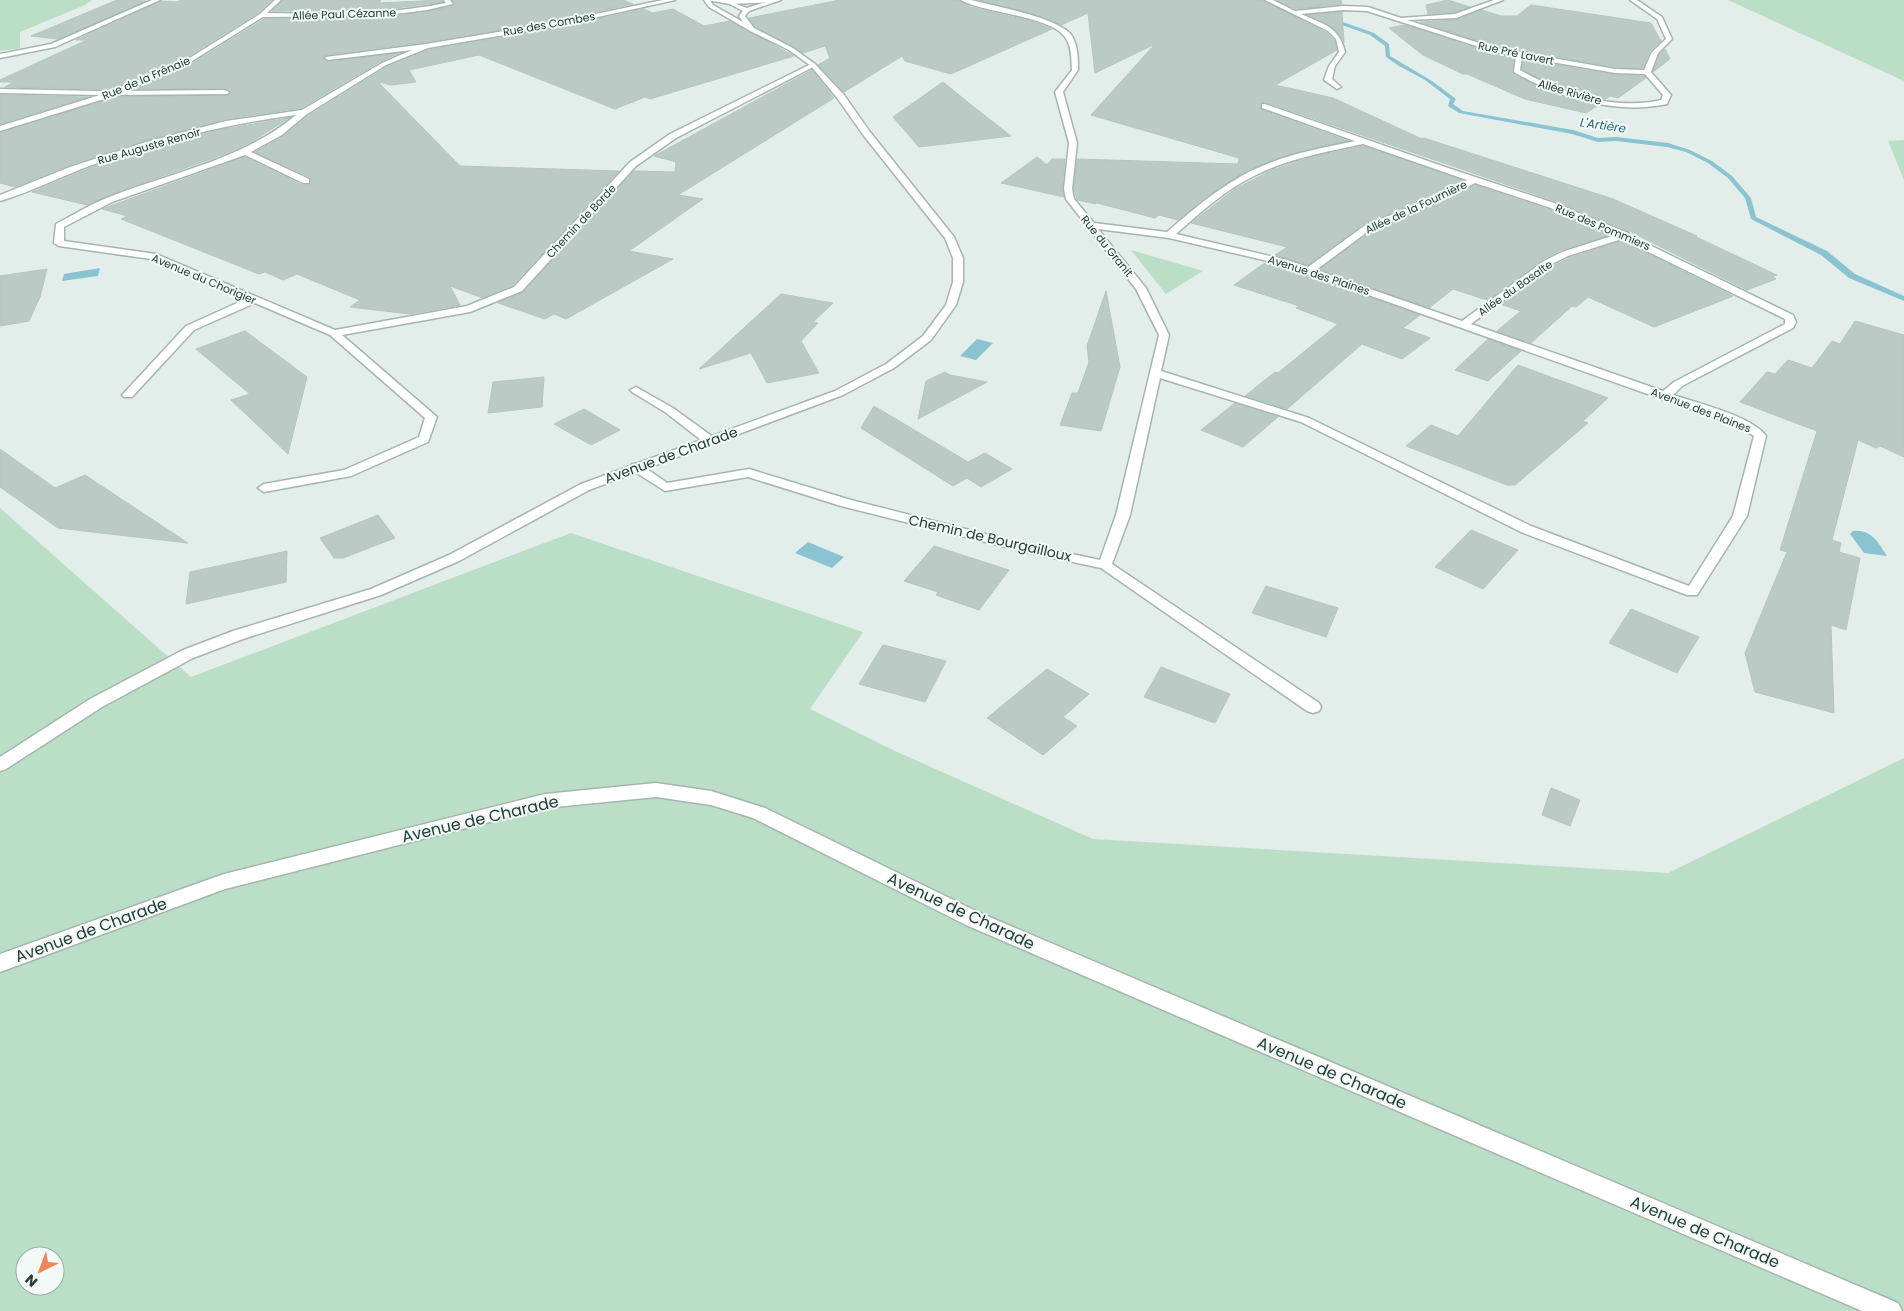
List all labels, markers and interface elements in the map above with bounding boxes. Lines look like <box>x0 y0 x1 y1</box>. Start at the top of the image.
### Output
street label: Allée Paul Cézanne <box>291 4 397 24</box>
street label: Rue des Combes <box>502 8 597 40</box>
street label: Rue Pré Lavert <box>1477 37 1555 69</box>
street label: Rue de la Frênaie <box>100 52 193 104</box>
street label: Allée Rivière <box>1536 75 1604 109</box>
water label: L'Artière <box>1579 113 1628 137</box>
street label: Rue Auguste Renoir <box>96 124 202 168</box>
street label: Allée de la Fournière <box>1362 176 1470 238</box>
street label: Chemin de Borde <box>543 180 620 261</box>
street label: Rue des Pommiers <box>1553 200 1653 254</box>
street label: Rue du Granit <box>1077 212 1137 280</box>
street label: Avenue du Chorigier <box>149 250 259 308</box>
street label: Avenue des Plaines <box>1266 251 1372 299</box>
street label: Allée du Basalte <box>1474 256 1556 320</box>
street label: Avenue des Plaines <box>1649 384 1754 437</box>
street label: Avenue de Charade <box>602 422 741 488</box>
street label: Chemin de Bourgailloux <box>907 510 1074 567</box>
street label: Avenue de Charade <box>399 790 561 848</box>
street label: Avenue de Charade <box>884 867 1039 955</box>
street label: Avenue de Charade <box>12 892 170 968</box>
street label: Avenue de Charade <box>1254 1031 1410 1115</box>
street label: Avenue de Charade <box>1627 1190 1783 1274</box>
north arrow <box>15 1246 65 1296</box>
text: N <box>21 1270 42 1292</box>

